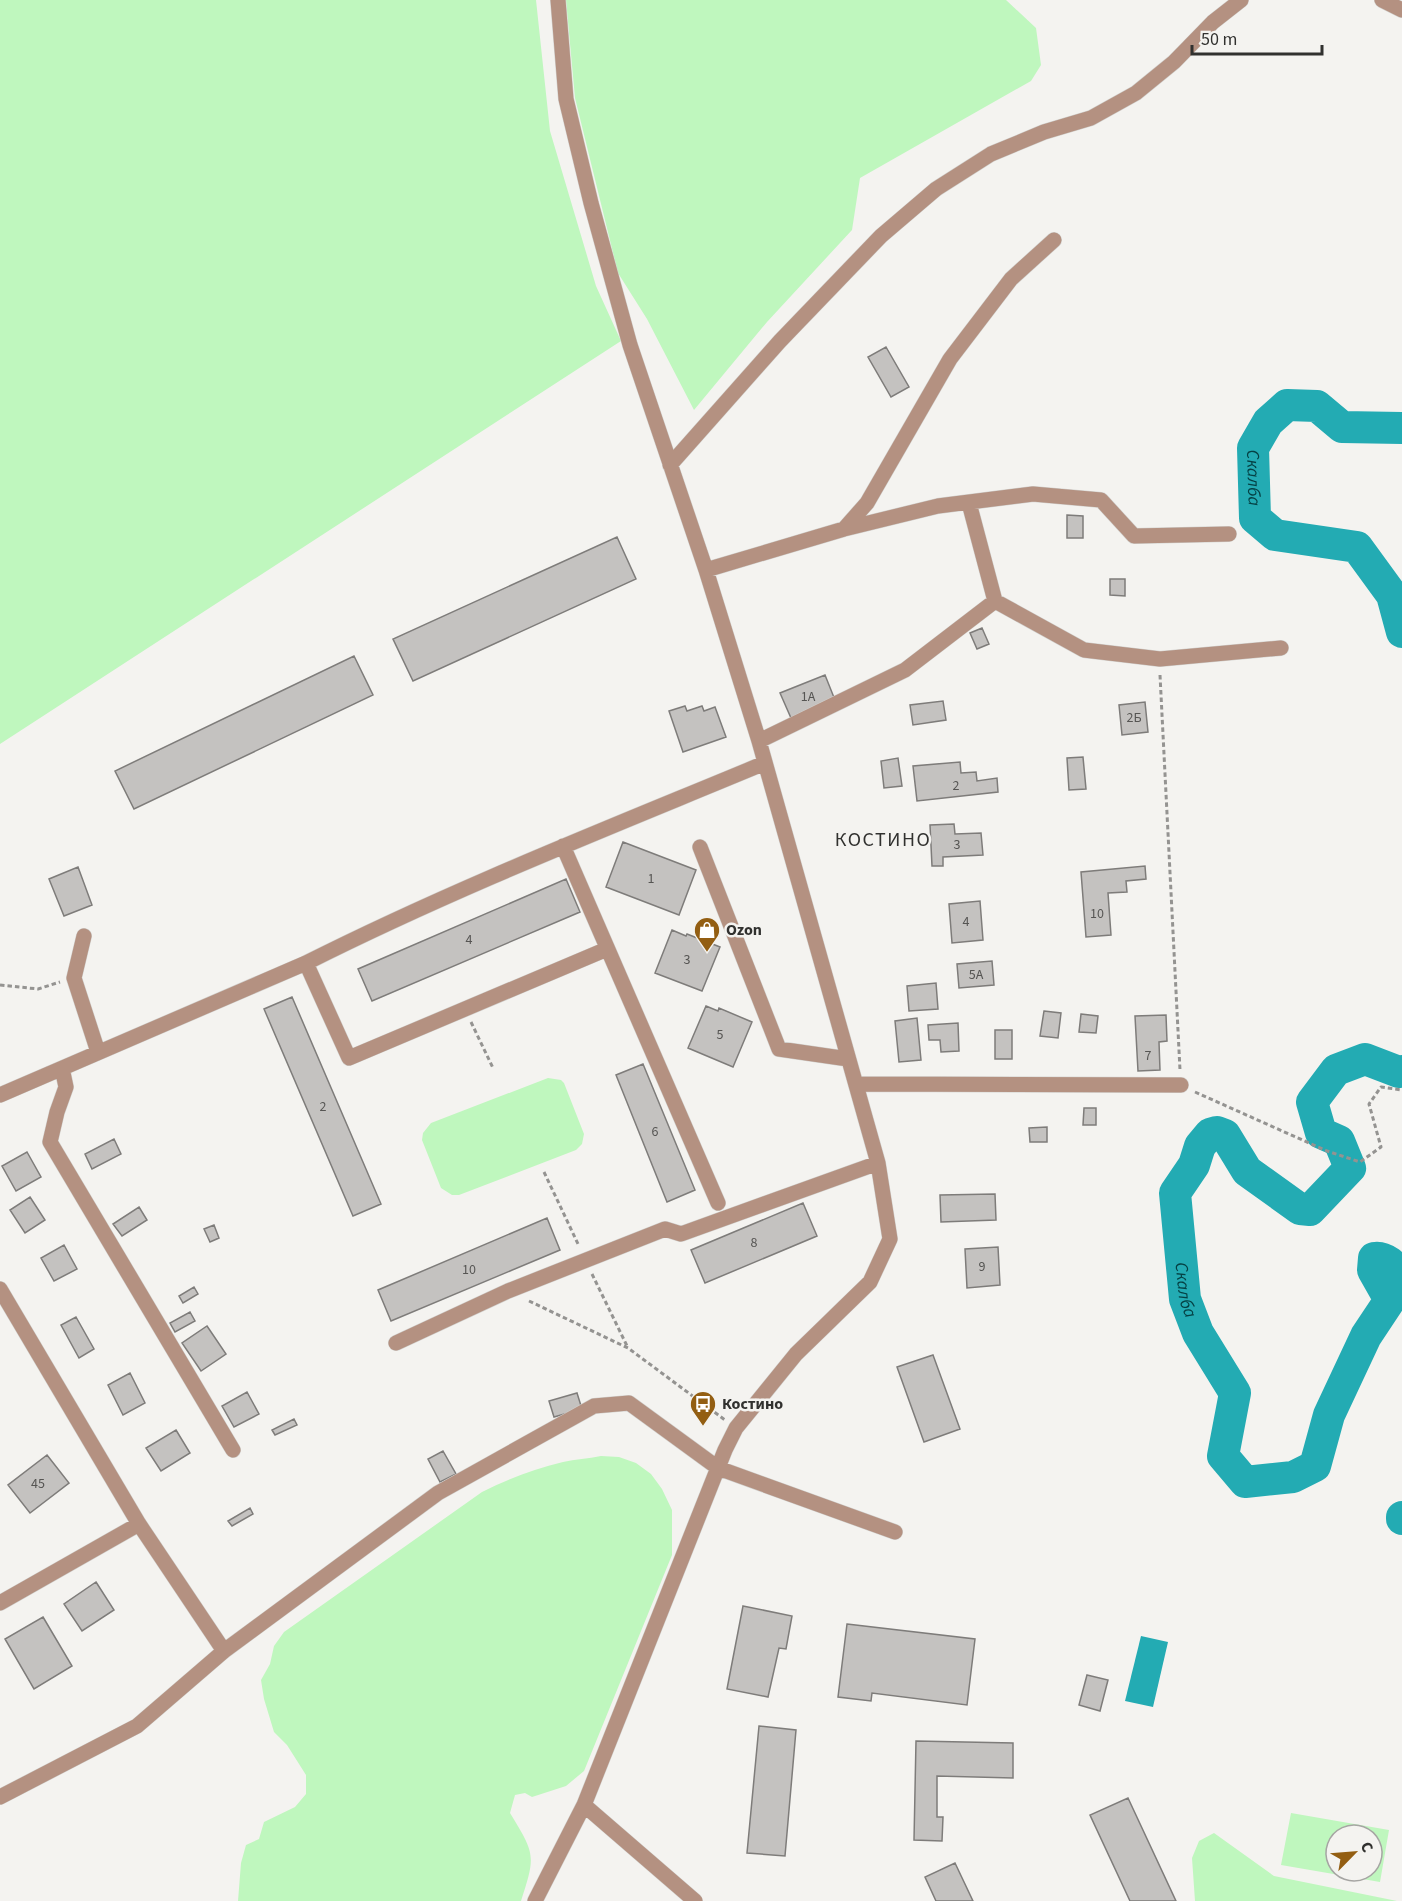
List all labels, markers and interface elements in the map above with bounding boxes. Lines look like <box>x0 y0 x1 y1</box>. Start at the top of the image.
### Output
scale bar <box>1192 18 1322 56</box>
text: 50 m <box>1201 27 1237 52</box>
water label: Скалба <box>1241 449 1267 507</box>
house number: 1А <box>801 687 816 707</box>
house number: 2Б <box>1126 708 1142 728</box>
house number: 2 <box>953 776 960 796</box>
district label: КОСТИНО <box>835 826 931 854</box>
house number: 3 <box>954 835 961 855</box>
house number: 1 <box>648 869 655 889</box>
house number: 10 <box>1090 904 1104 924</box>
house number: 4 <box>963 912 970 932</box>
shop icon: Ozon <box>692 915 722 953</box>
place label: Ozon <box>726 919 762 941</box>
house number: 4 <box>466 930 473 950</box>
house number: 3 <box>684 950 691 970</box>
house number: 5А <box>969 965 984 985</box>
house number: 5 <box>717 1025 724 1045</box>
house number: 7 <box>1145 1046 1152 1066</box>
house number: 2 <box>320 1097 327 1117</box>
house number: 6 <box>652 1122 659 1142</box>
house number: 8 <box>751 1233 758 1253</box>
house number: 9 <box>979 1257 986 1277</box>
house number: 10 <box>462 1260 476 1280</box>
water label: Скалба <box>1169 1261 1204 1322</box>
bus stop icon: Костино <box>688 1389 718 1427</box>
place label: Костино <box>722 1393 783 1415</box>
house number: 45 <box>31 1474 45 1494</box>
north arrow <box>1324 1823 1384 1883</box>
text: С <box>1355 1838 1379 1856</box>

